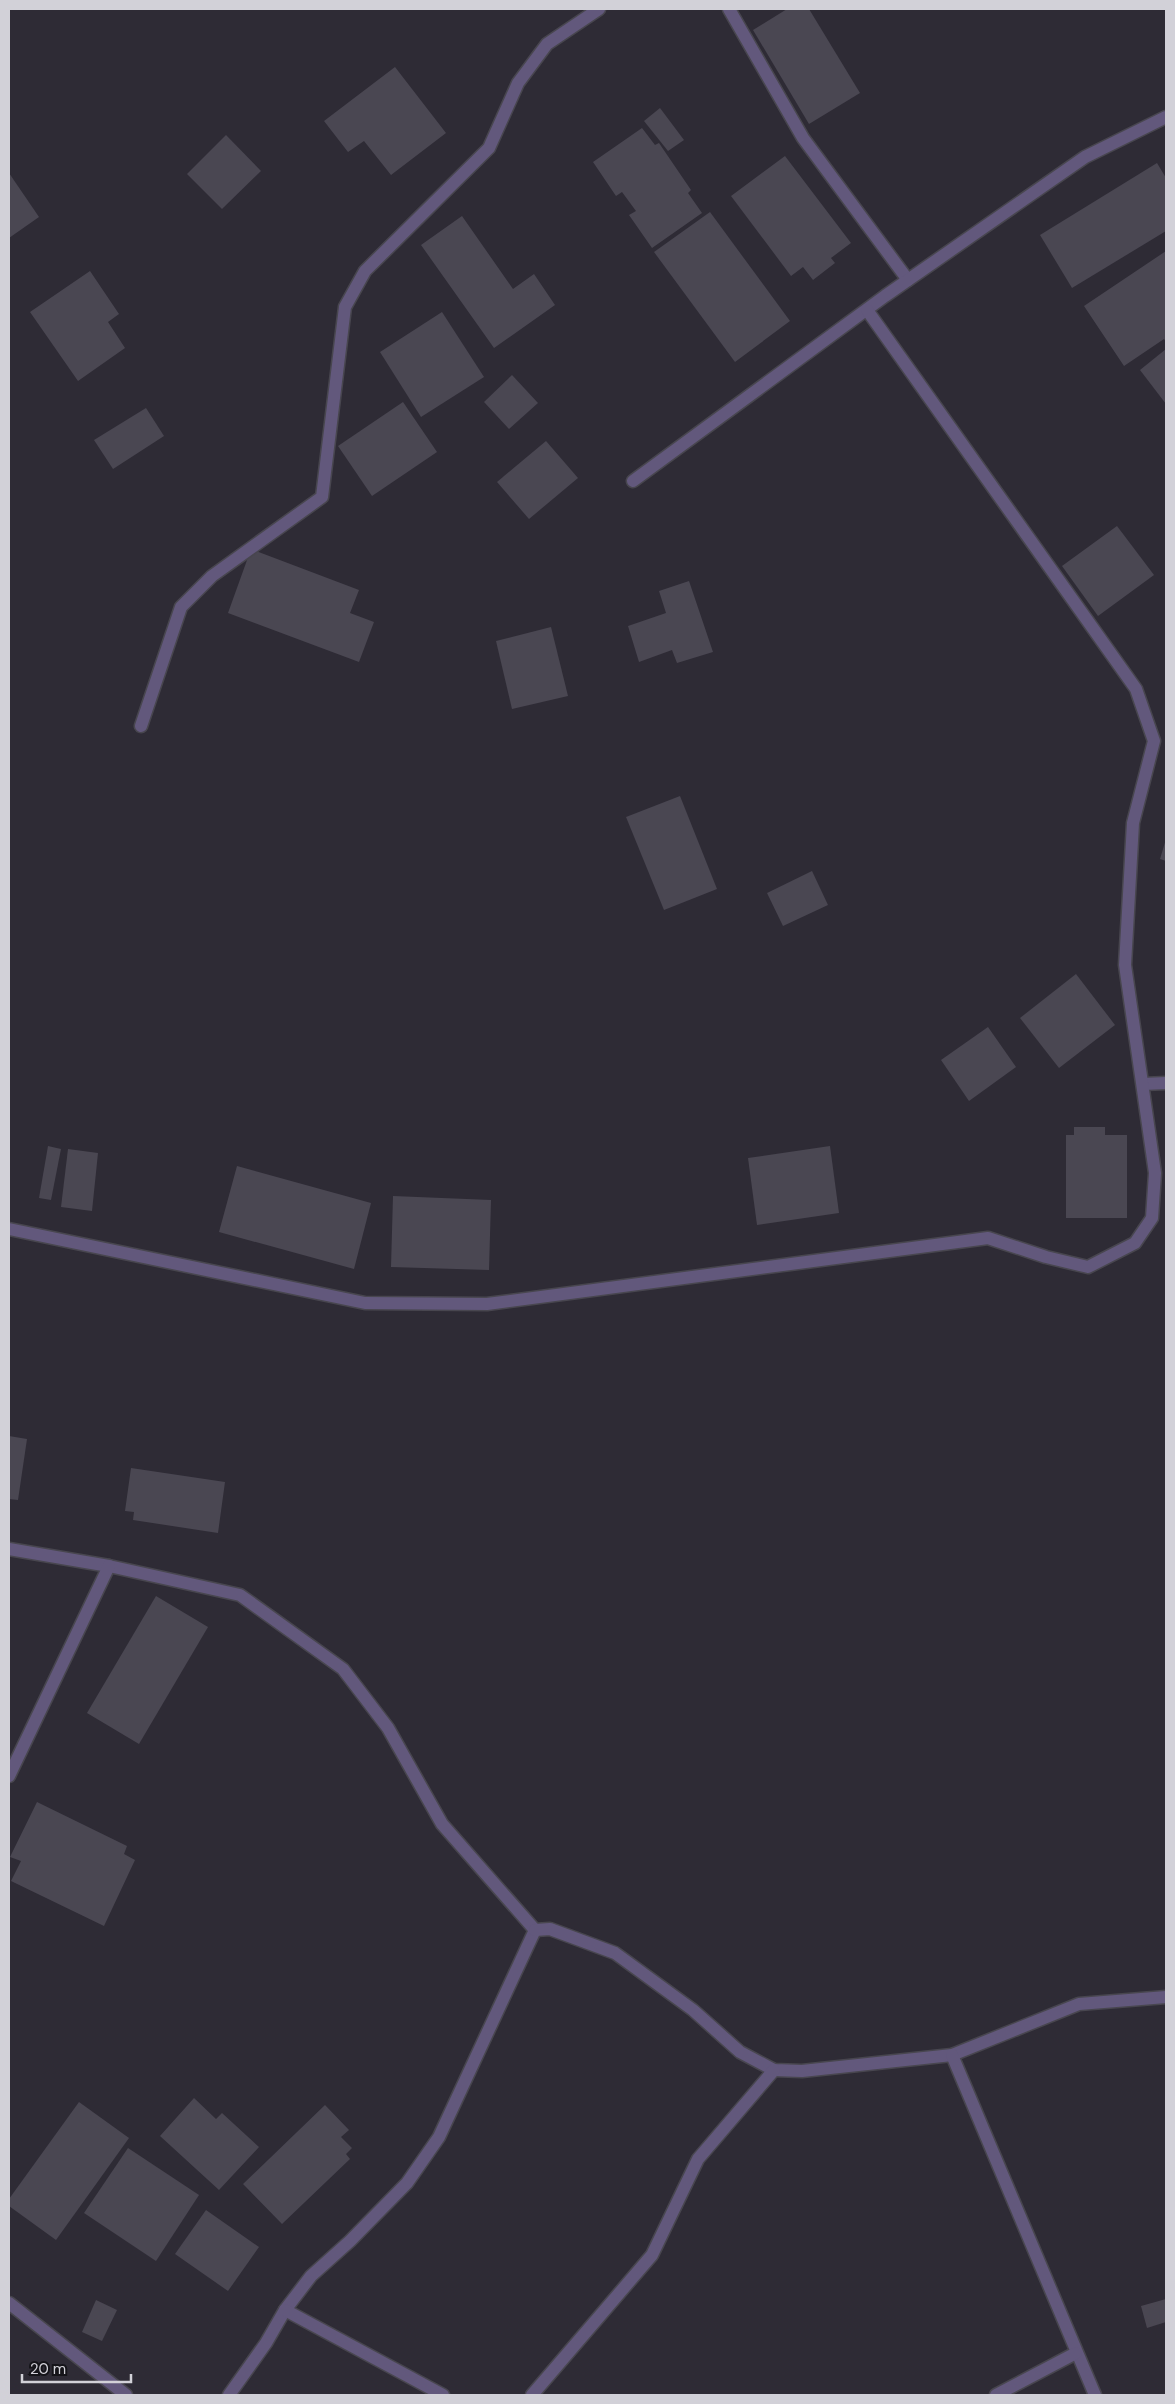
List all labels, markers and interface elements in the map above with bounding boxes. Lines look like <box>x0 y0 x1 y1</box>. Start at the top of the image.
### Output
scale bar <box>22 2352 131 2384</box>
text: 20 m <box>30 2359 66 2379</box>

